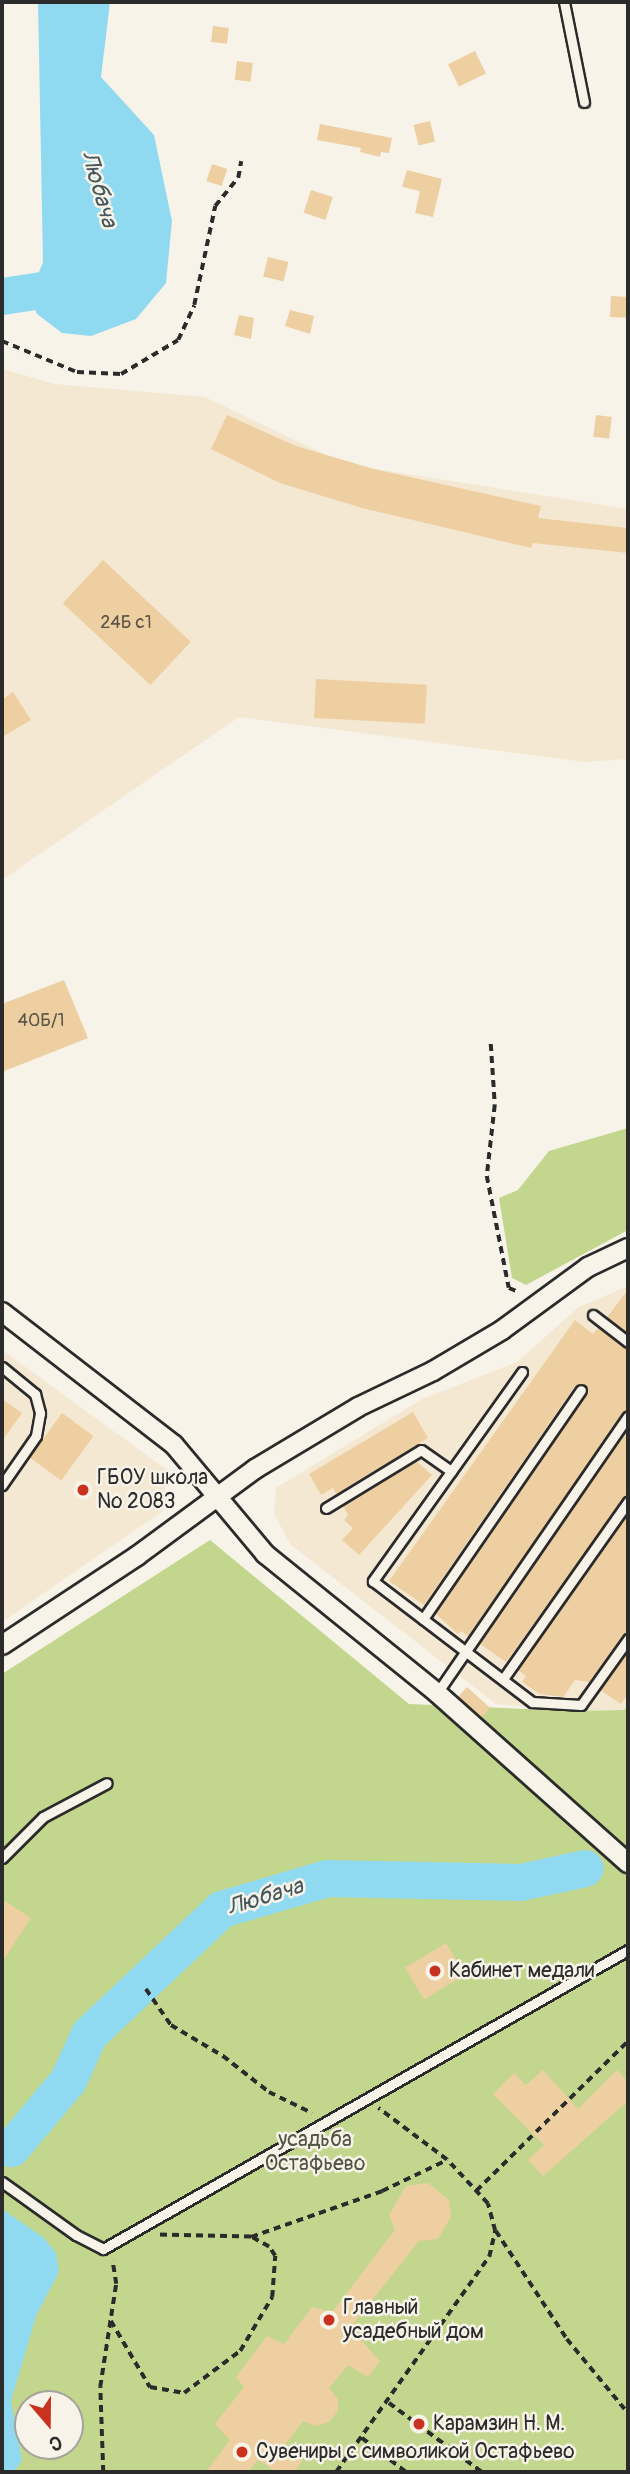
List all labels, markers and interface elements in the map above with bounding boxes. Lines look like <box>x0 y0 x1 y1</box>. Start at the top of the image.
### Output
water label: Любача <box>75 148 123 230</box>
house number: 24Б с1 <box>100 612 152 634</box>
house number: 40Б/1 <box>17 1010 65 1032</box>
place label: ГБОУ школа № 2083 <box>97 1465 208 1515</box>
marker: ГБОУ школа № 2083 <box>75 1482 91 1498</box>
water label: Любача <box>224 1872 306 1922</box>
place label: Кабинет медали <box>449 1958 594 1984</box>
marker: Кабинет медали <box>427 1963 443 1979</box>
park label: усадьба Остафьево <box>265 2127 365 2177</box>
place label: Главный усадебный дом <box>343 2295 484 2345</box>
marker: Главный усадебный дом <box>321 2312 337 2328</box>
north arrow <box>14 2390 84 2460</box>
place label: Карамзин Н. М. <box>433 2411 565 2437</box>
marker: Карамзин Н. М. <box>411 2416 427 2432</box>
text: С <box>46 2430 65 2456</box>
place label: Сувениры с символикой Остафьево <box>256 2439 575 2465</box>
marker: Сувениры с символикой Остафьево <box>234 2444 250 2460</box>

